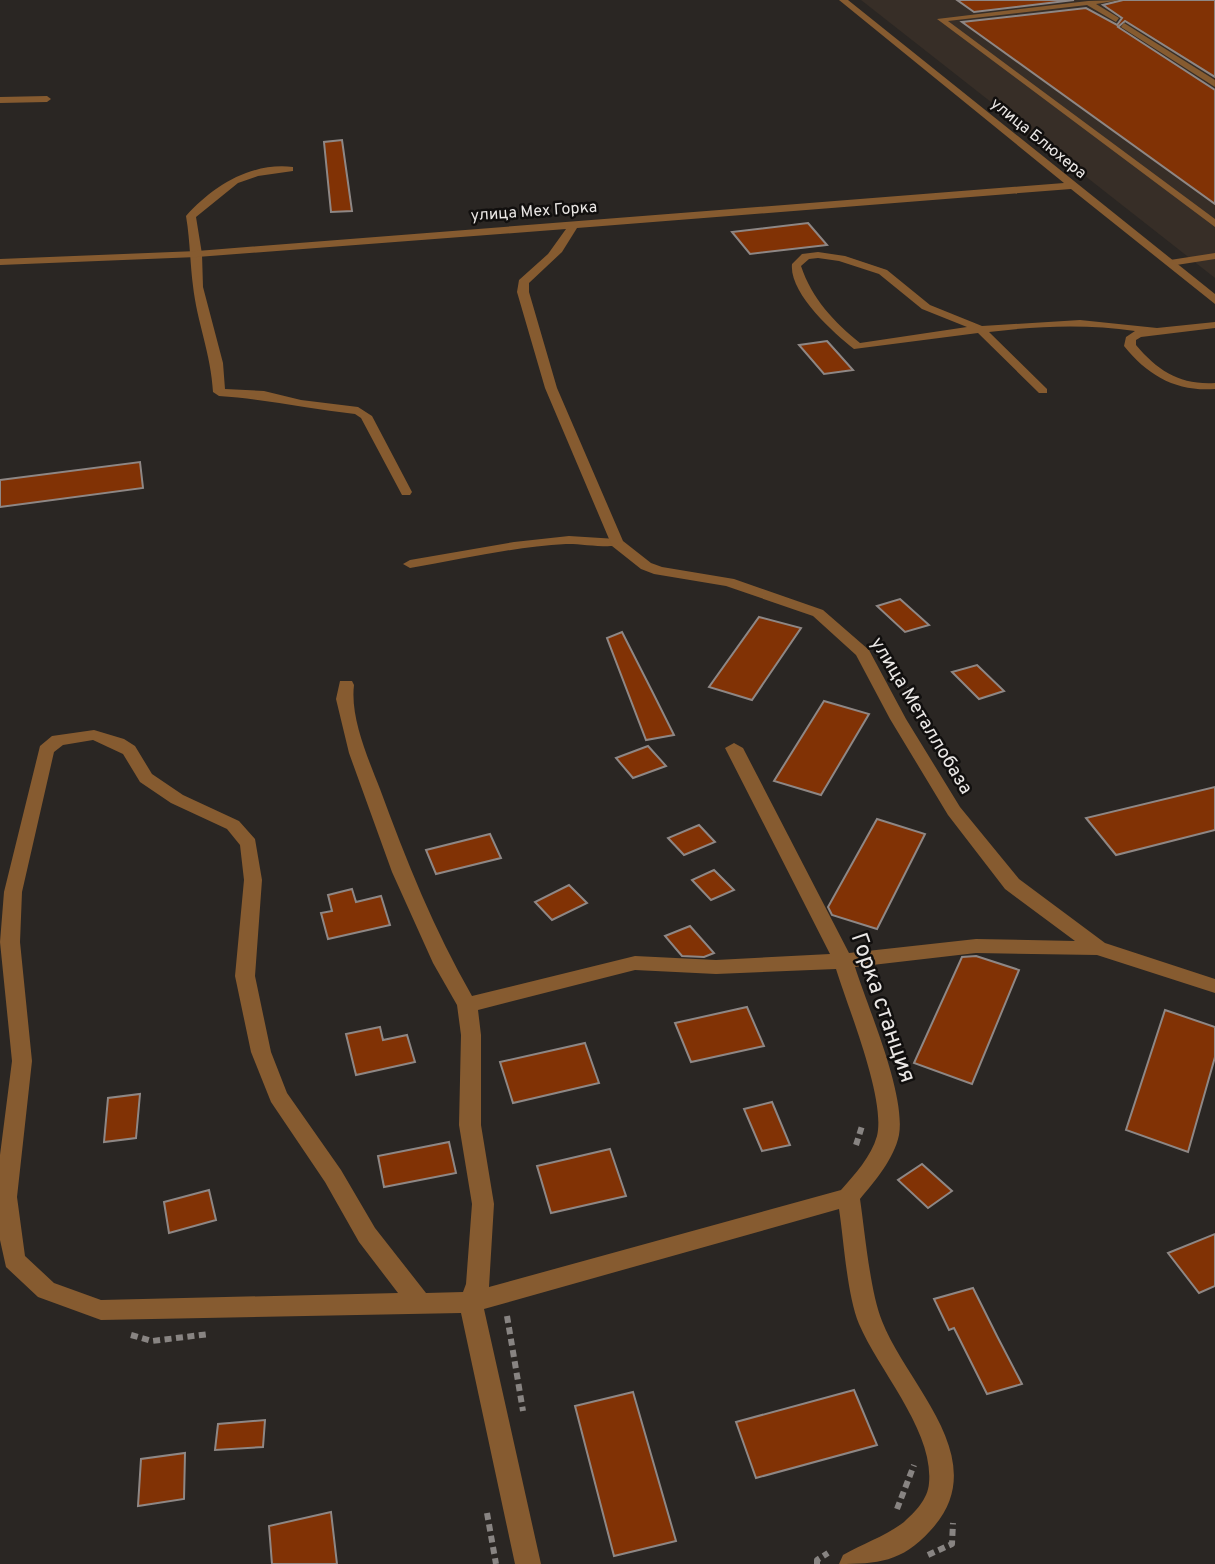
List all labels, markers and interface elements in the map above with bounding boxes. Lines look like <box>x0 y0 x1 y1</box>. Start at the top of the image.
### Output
street label: улица Блюхера <box>986 94 1090 184</box>
street label: улица Мех Горка <box>470 198 598 226</box>
street label: улица Металлобаза <box>865 633 977 799</box>
street label: Горка станция <box>843 929 921 1087</box>

